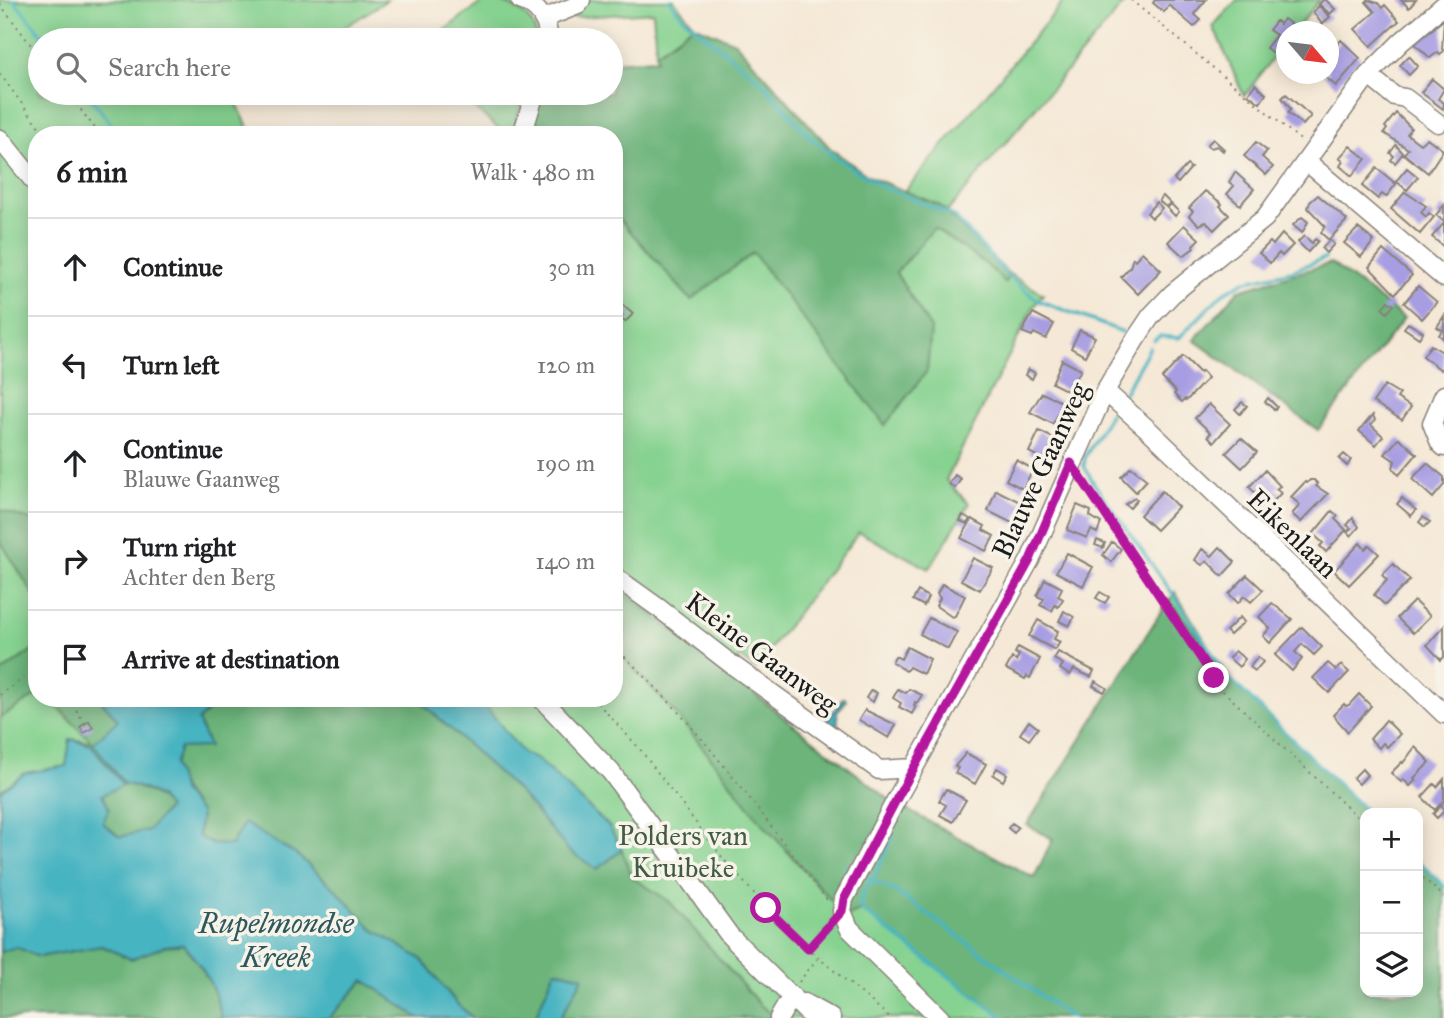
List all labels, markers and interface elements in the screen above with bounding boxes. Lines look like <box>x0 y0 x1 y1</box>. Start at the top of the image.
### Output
north arrow <box>1276 21 1339 84</box>
search box <box>28 28 623 105</box>
icon: search <box>52 48 90 86</box>
text: Search here <box>108 51 231 83</box>
text: 6 min <box>56 154 128 190</box>
text: Walk · 480 m <box>470 158 595 186</box>
icon: ahead <box>56 248 94 286</box>
text: Continue <box>123 251 223 283</box>
text: 30 m <box>548 253 595 281</box>
icon: left <box>56 346 94 384</box>
text: Turn left <box>123 349 219 381</box>
text: 120 m <box>537 351 595 379</box>
street label: Blauwe Gaanweg <box>984 376 1097 564</box>
text: Continue <box>123 433 223 465</box>
icon: ahead <box>56 444 94 482</box>
text: 190 m <box>536 449 595 477</box>
text: Blauwe Gaanweg <box>123 465 279 493</box>
street label: Eikenlaan <box>1240 481 1346 585</box>
text: Turn right <box>123 531 236 563</box>
icon: right <box>56 542 94 580</box>
text: 140 m <box>535 547 595 575</box>
text: Achter den Berg <box>123 563 275 591</box>
street label: Kleine Gaanweg <box>679 584 845 722</box>
icon: arrive <box>56 640 94 678</box>
text: Arrive at destination <box>123 643 340 675</box>
route end <box>1198 662 1229 693</box>
map controls <box>1360 808 1423 997</box>
button: + <box>1360 808 1423 871</box>
park label: Polders van Kruibeke <box>618 818 748 885</box>
button: − <box>1360 871 1423 934</box>
route start <box>750 892 781 923</box>
water label: Rupelmondse Kreek <box>197 905 355 975</box>
button: layers <box>1360 934 1423 997</box>

